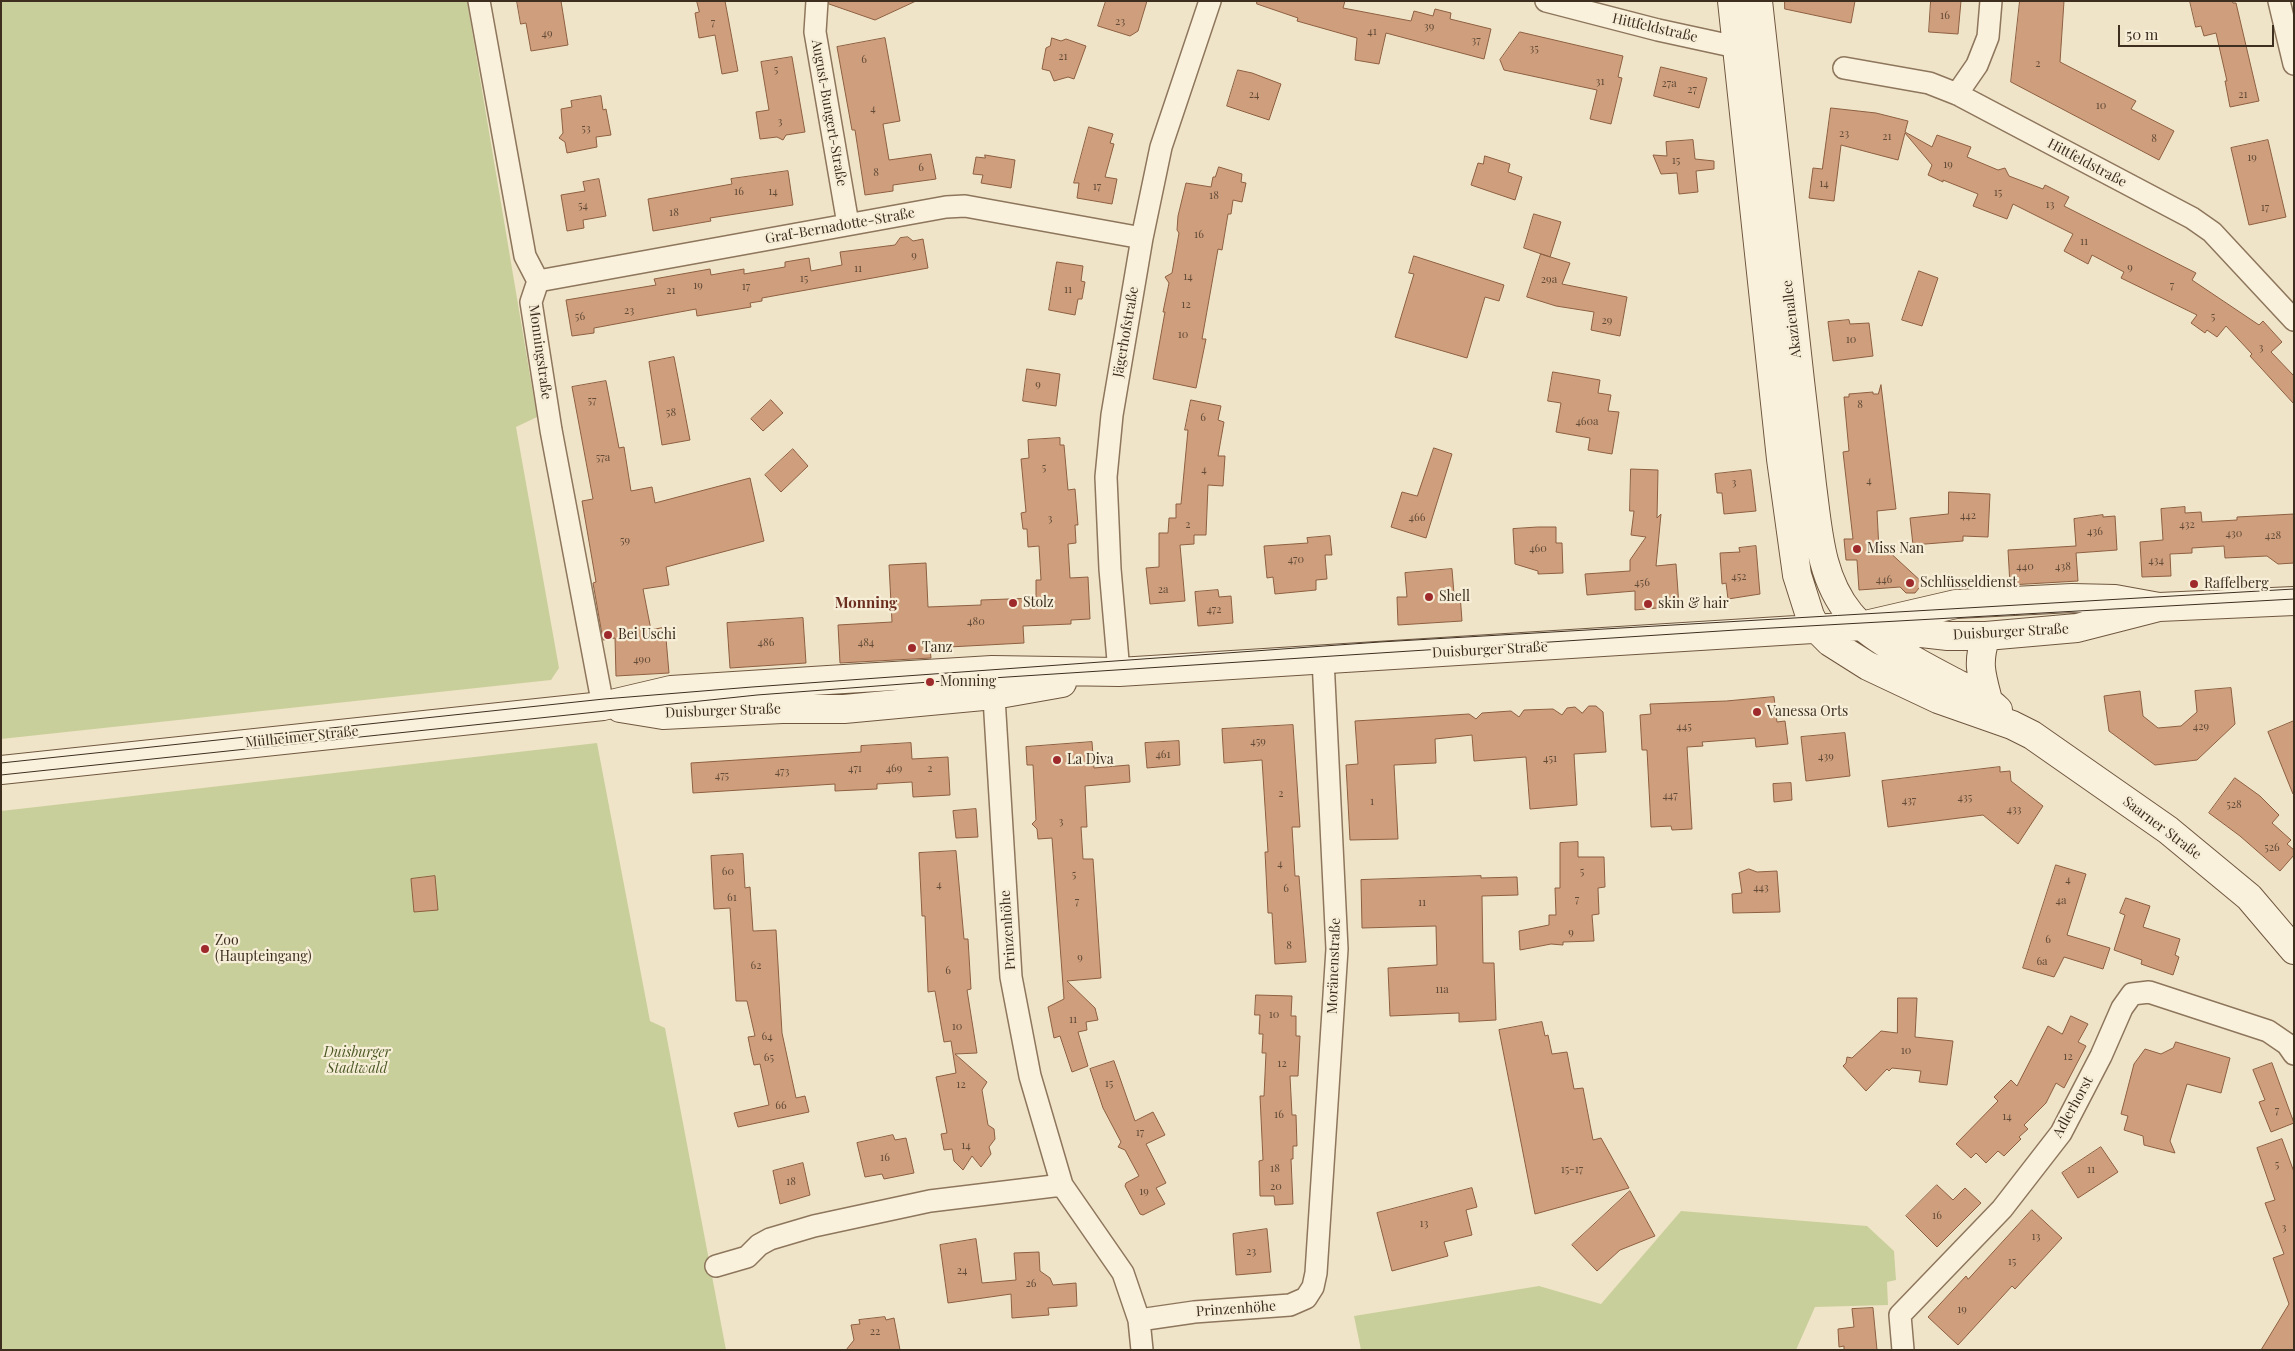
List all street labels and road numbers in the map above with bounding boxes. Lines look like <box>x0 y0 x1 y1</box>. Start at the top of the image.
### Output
street label: Hittfeldstraße <box>1611 10 1699 46</box>
street label: August-Bungert-Straße <box>808 38 850 188</box>
street label: Hittfeldstraße <box>2045 135 2129 191</box>
street label: Graf-Bernadotte-Straße <box>764 205 916 247</box>
street label: Akazienallee <box>1779 279 1805 359</box>
street label: Jägerhofstraße <box>1110 285 1142 379</box>
street label: Monningstraße <box>525 303 555 401</box>
street label: Duisburger Straße <box>1953 621 2069 643</box>
street label: Duisburger Straße <box>1432 639 1548 661</box>
street label: Duisburger Straße <box>665 701 781 721</box>
street label: Mülheimer Straße <box>245 723 359 751</box>
street label: Saarner Straße <box>2119 793 2205 863</box>
street label: Prinzenhöhe <box>997 889 1019 971</box>
street label: Moränenstraße <box>1324 918 1344 1014</box>
street label: Adlerhorst <box>2049 1074 2097 1140</box>
street label: Prinzenhöhe <box>1195 1298 1277 1320</box>

